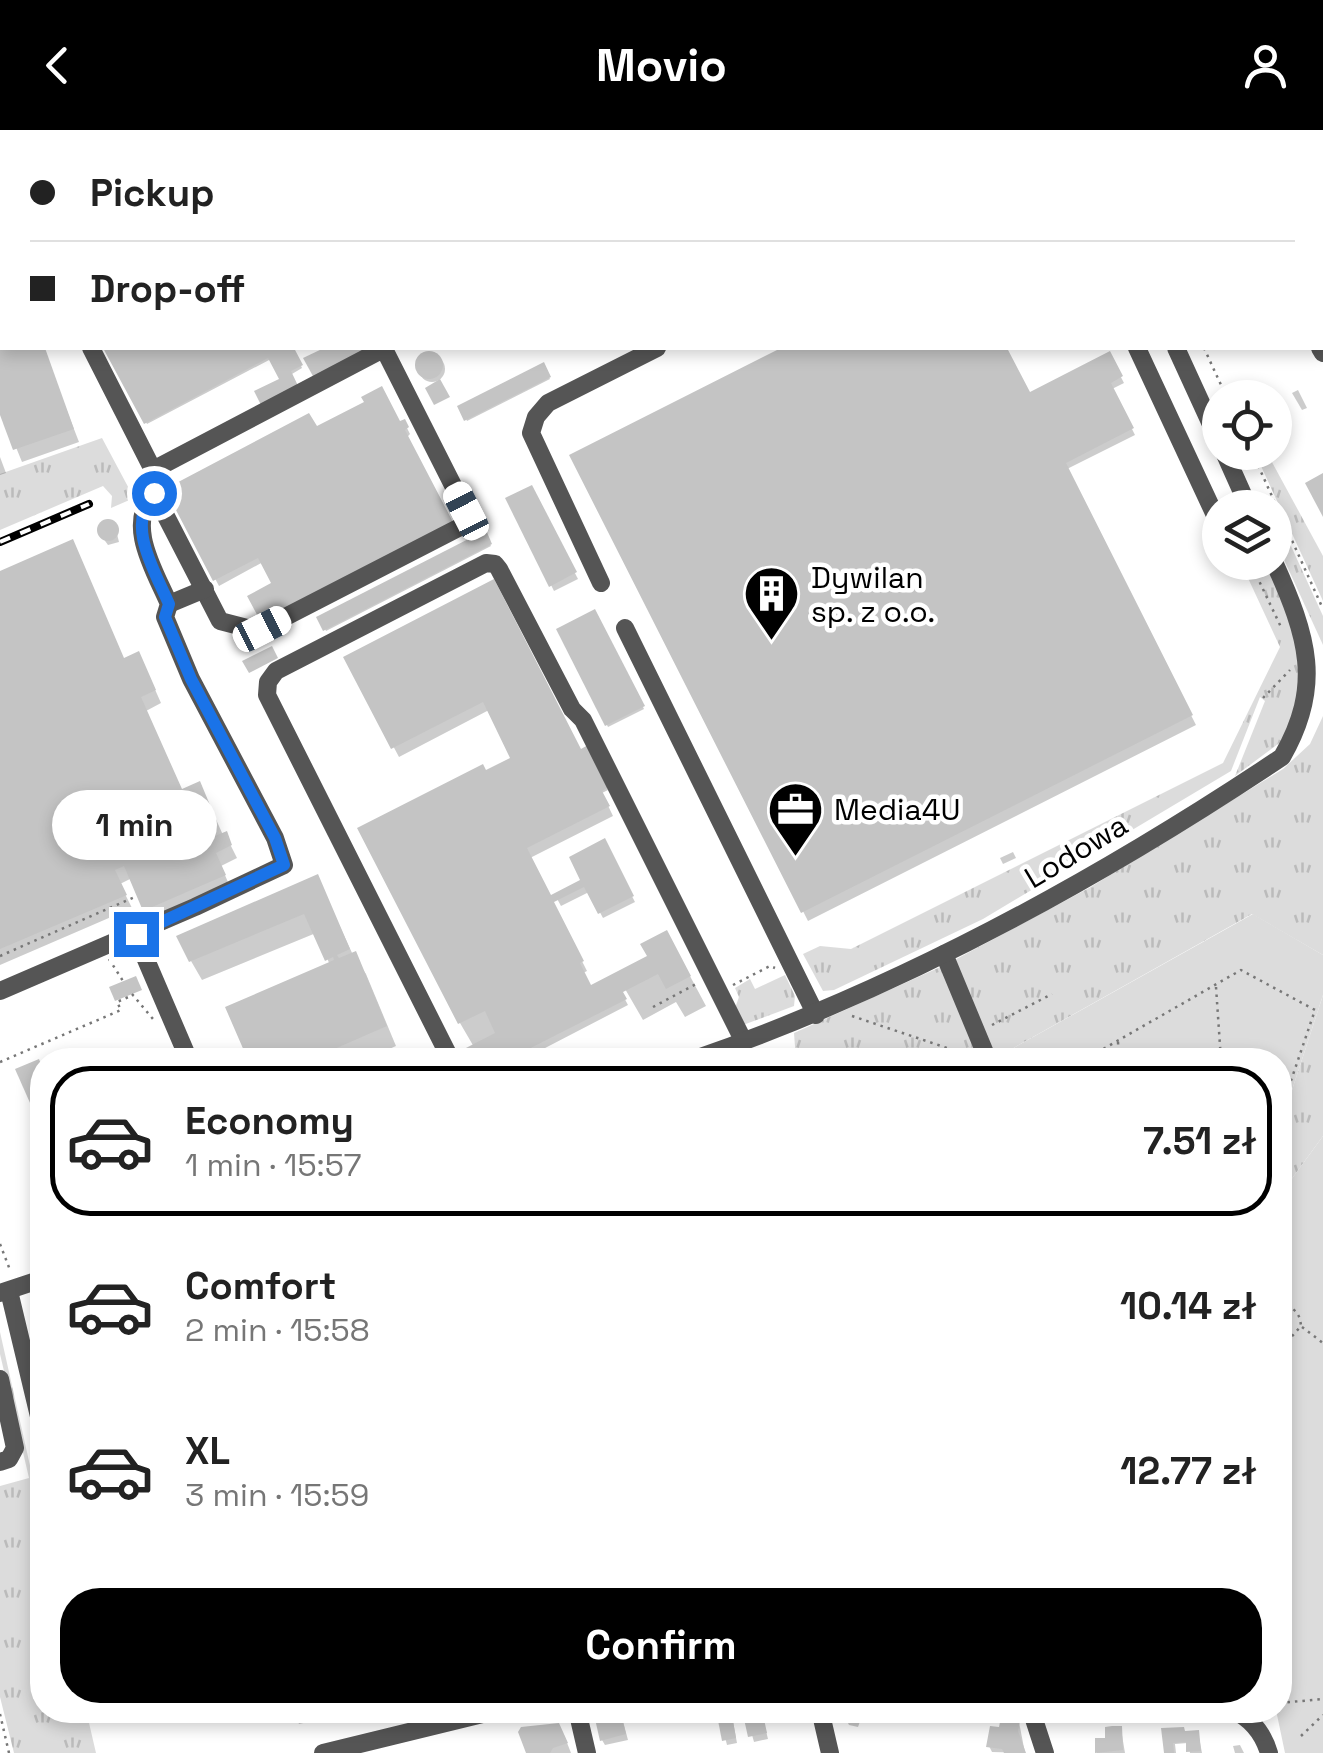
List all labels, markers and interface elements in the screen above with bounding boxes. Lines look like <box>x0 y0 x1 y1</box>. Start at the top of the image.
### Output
text: Movio <box>596 37 727 94</box>
icon: back <box>30 38 85 93</box>
icon: person <box>1238 38 1293 93</box>
text: Pickup <box>90 169 214 217</box>
text: Drop-off <box>90 265 245 313</box>
map controls <box>1202 380 1292 580</box>
button: locate <box>1202 380 1292 470</box>
route start <box>132 471 177 516</box>
car <box>439 477 493 545</box>
button: layers <box>1202 490 1292 580</box>
place label: Dywilan sp. z o.o. <box>811 558 935 631</box>
building icon: Dywilan sp. z o.o. <box>742 564 802 643</box>
car <box>228 602 296 656</box>
office icon: Media4U <box>765 779 825 858</box>
callout: 1 min <box>54 789 218 859</box>
place label: Media4U <box>834 790 960 829</box>
text: 1 min <box>95 805 174 845</box>
street label: Lodowa <box>1017 805 1135 897</box>
route end <box>114 912 159 957</box>
icon: car <box>65 1096 155 1186</box>
text: Economy <box>185 1097 354 1145</box>
text: 7.51 zł <box>1143 1117 1257 1165</box>
text: 1 min · 15:57 <box>185 1145 361 1185</box>
icon: car <box>65 1261 155 1351</box>
text: Comfort <box>185 1262 336 1310</box>
text: 10.14 zł <box>1120 1282 1257 1330</box>
text: 2 min · 15:58 <box>185 1310 370 1350</box>
icon: car <box>65 1426 155 1516</box>
text: XL <box>185 1427 230 1475</box>
text: 12.77 zł <box>1120 1447 1257 1495</box>
text: 3 min · 15:59 <box>185 1475 369 1515</box>
button: Confirm <box>60 1588 1262 1703</box>

